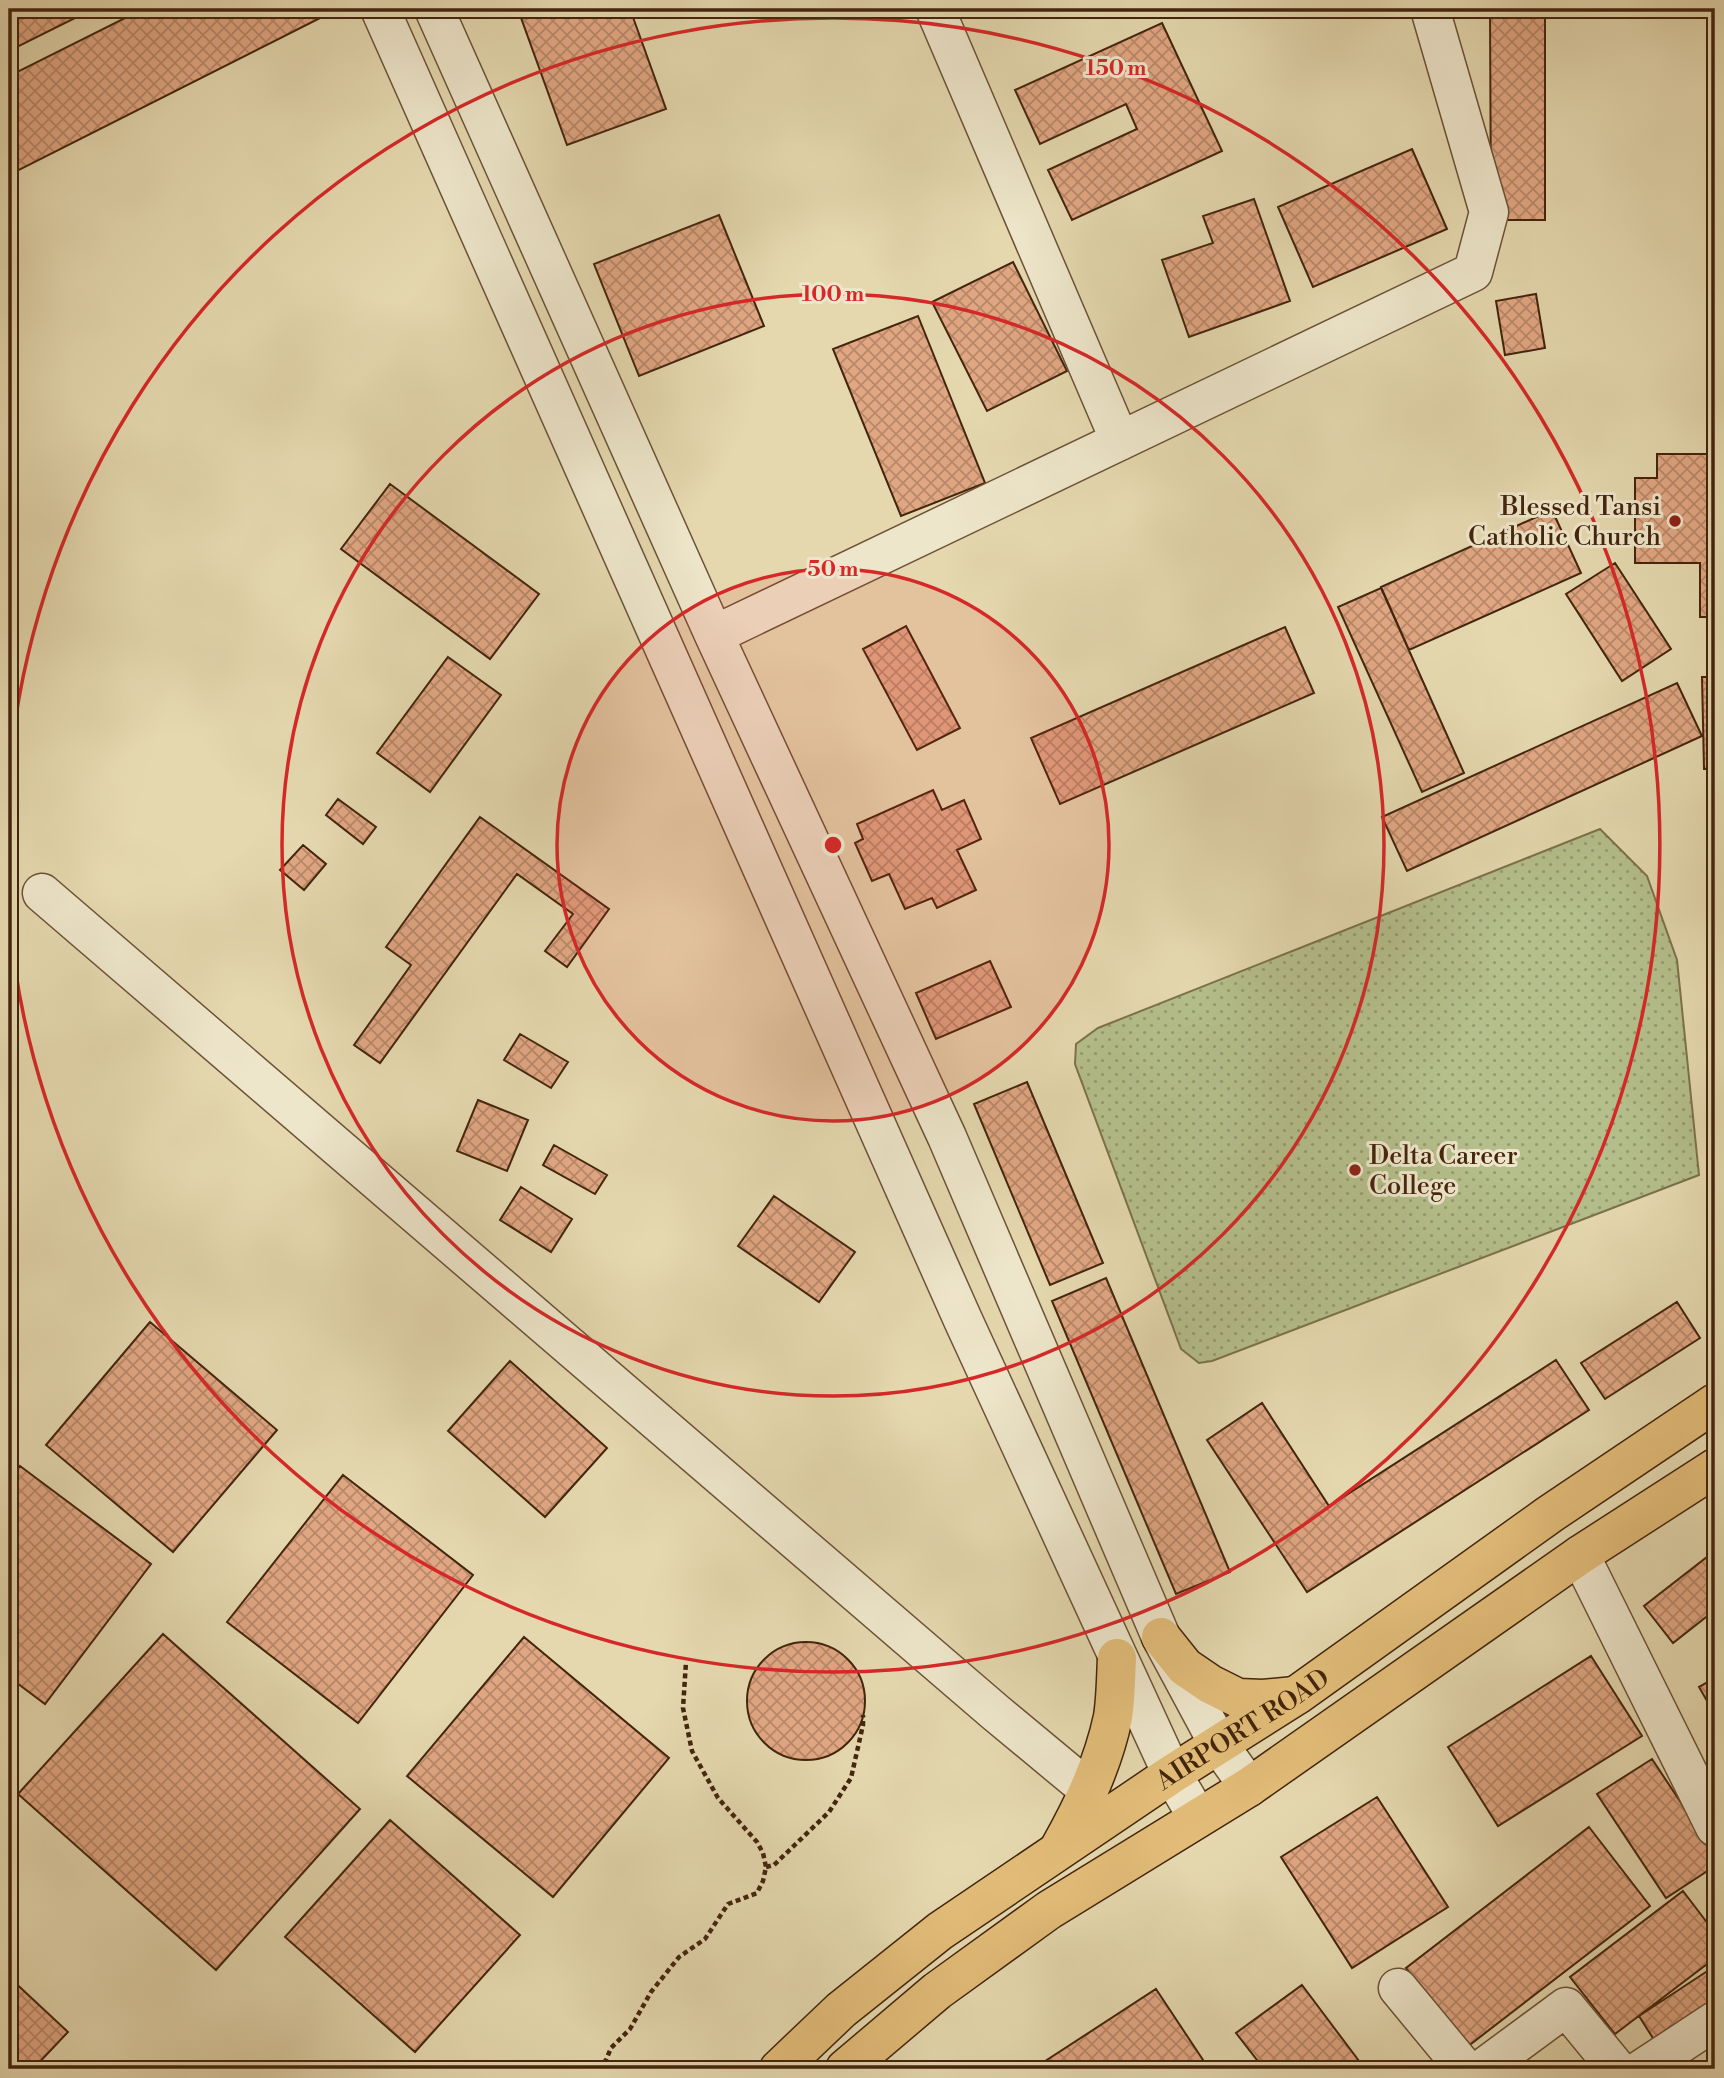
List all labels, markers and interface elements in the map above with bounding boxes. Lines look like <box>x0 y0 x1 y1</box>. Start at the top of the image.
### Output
text: 150 m <box>1086 56 1146 82</box>
text: 100 m <box>802 282 864 308</box>
place label: Blessed Tansi Catholic Church <box>1468 491 1661 553</box>
marker: Blessed Tansi Catholic Church <box>1667 513 1683 529</box>
text: 50 m <box>808 557 858 583</box>
centre of rings <box>821 833 845 857</box>
place label: Delta Career College <box>1369 1140 1518 1202</box>
marker: Delta Career College <box>1347 1162 1363 1178</box>
street label: AIRPORT ROAD <box>1149 1662 1336 1798</box>

